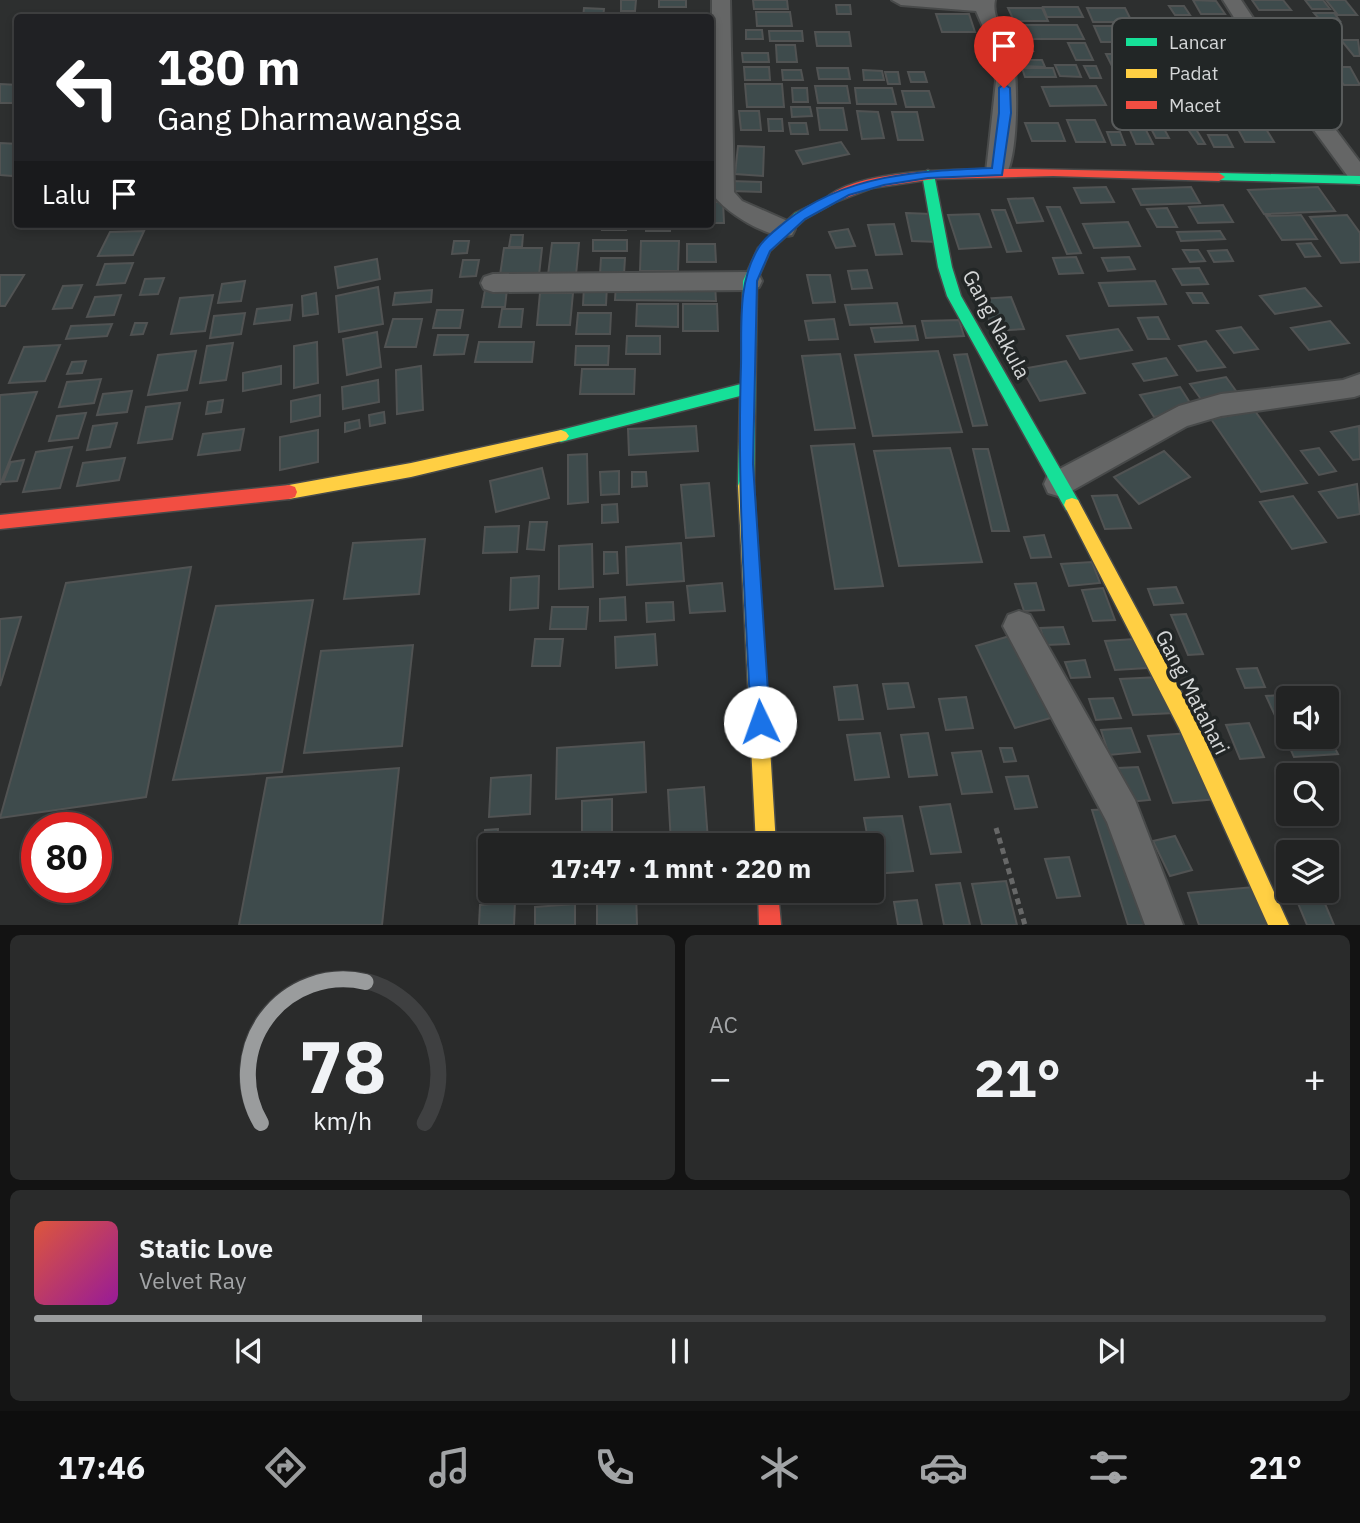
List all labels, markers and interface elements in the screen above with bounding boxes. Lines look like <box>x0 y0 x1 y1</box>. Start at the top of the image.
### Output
pin <box>974 16 1034 88</box>
legend <box>1112 18 1342 130</box>
icon: arrive <box>985 27 1023 65</box>
text: Lancar <box>1169 30 1226 54</box>
text: 180 m <box>157 35 301 98</box>
icon: left <box>42 42 133 133</box>
text: Padat <box>1169 61 1218 85</box>
text: Macet <box>1169 93 1221 117</box>
text: Gang Dharmawangsa <box>157 97 461 139</box>
icon: arrive <box>105 175 143 213</box>
text: Lalu <box>42 177 91 211</box>
street label: Gang Nakula <box>957 265 1037 383</box>
street label: Gang Matahari <box>1149 625 1237 759</box>
position arrow <box>723 685 797 759</box>
map controls <box>1276 686 1339 903</box>
button: sound <box>1276 686 1339 749</box>
button: search <box>1276 763 1339 826</box>
speed limit sign: 80 <box>21 812 112 903</box>
button: layers <box>1276 840 1339 903</box>
text: 17:47 · 1 mnt · 220 m <box>551 851 811 885</box>
text: AC <box>709 1009 738 1039</box>
text: 78 <box>299 1019 386 1114</box>
text: 21° <box>974 1044 1061 1111</box>
text: − <box>709 1053 732 1102</box>
text: + <box>1303 1053 1326 1102</box>
text: km/h <box>313 1104 372 1137</box>
text: Static Love <box>139 1231 273 1265</box>
text: Velvet Ray <box>139 1265 246 1295</box>
icon: previous <box>230 1332 268 1370</box>
icon: pause <box>661 1332 699 1370</box>
icon: next <box>1092 1332 1130 1370</box>
icon: directions <box>261 1443 310 1492</box>
icon: music <box>425 1443 474 1492</box>
icon: phone <box>590 1443 639 1492</box>
icon: climate <box>755 1443 804 1492</box>
icon: car <box>919 1443 968 1492</box>
icon: filters <box>1084 1443 1133 1492</box>
text: 17:46 <box>58 1446 145 1488</box>
text: 21° <box>1249 1446 1302 1488</box>

